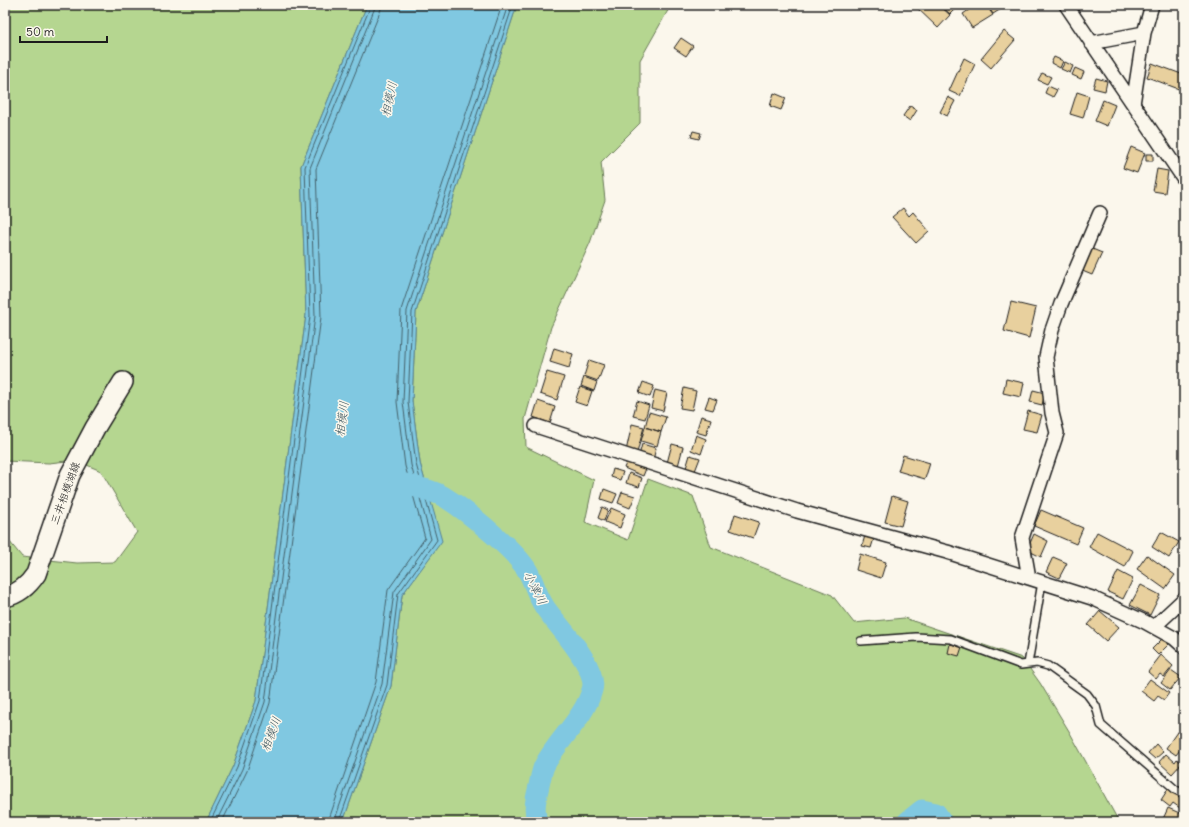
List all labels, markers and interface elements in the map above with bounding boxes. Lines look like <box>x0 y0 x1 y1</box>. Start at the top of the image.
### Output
scale bar <box>20 18 107 44</box>
text: 50 m <box>26 24 55 39</box>
water label: 相模川 <box>377 80 400 118</box>
water label: 相模川 <box>332 400 351 438</box>
street label: 三井相模湖線 <box>47 460 83 526</box>
water label: 小津川 <box>521 568 550 607</box>
water label: 相模川 <box>257 714 284 753</box>

